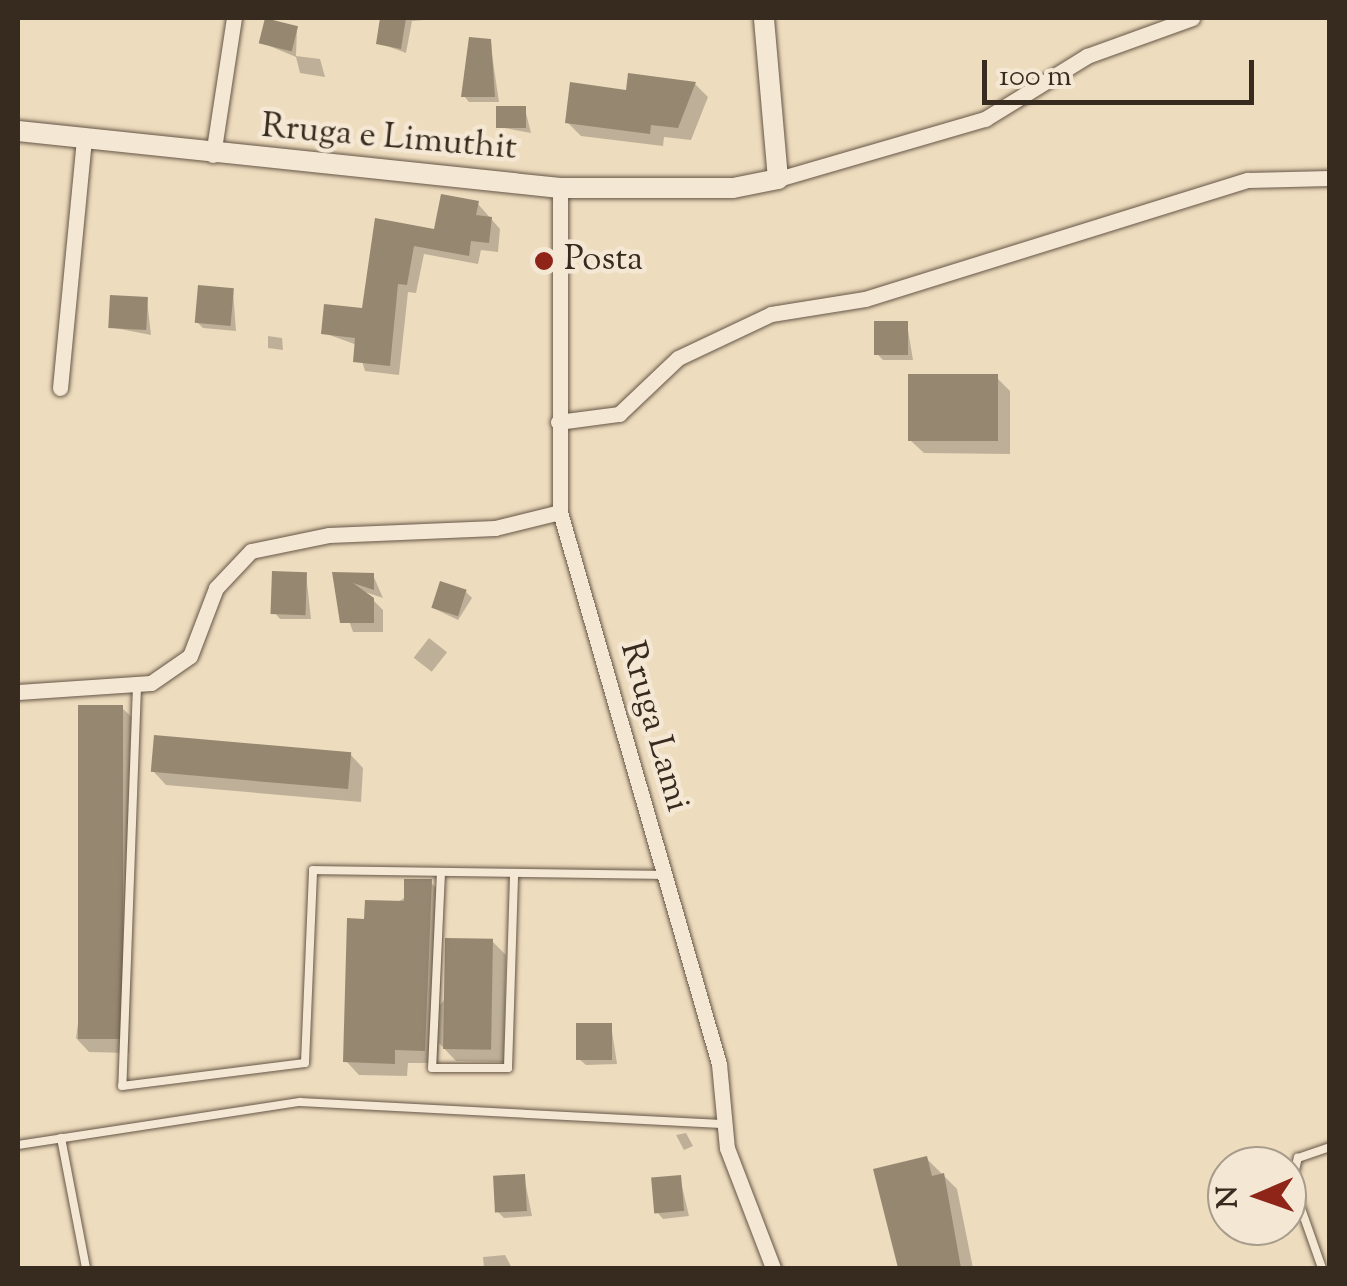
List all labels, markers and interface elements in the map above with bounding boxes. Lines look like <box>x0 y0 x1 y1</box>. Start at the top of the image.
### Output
scale bar <box>987 40 1260 102</box>
text: 100 m <box>999 56 1072 99</box>
street label: Rruga e Limuthit <box>260 107 518 171</box>
place label: Posta <box>564 240 643 282</box>
marker: Posta <box>533 250 555 272</box>
street label: Rruga Lami <box>609 637 697 817</box>
north arrow <box>1207 1146 1307 1246</box>
text: N <box>1209 1185 1249 1209</box>

